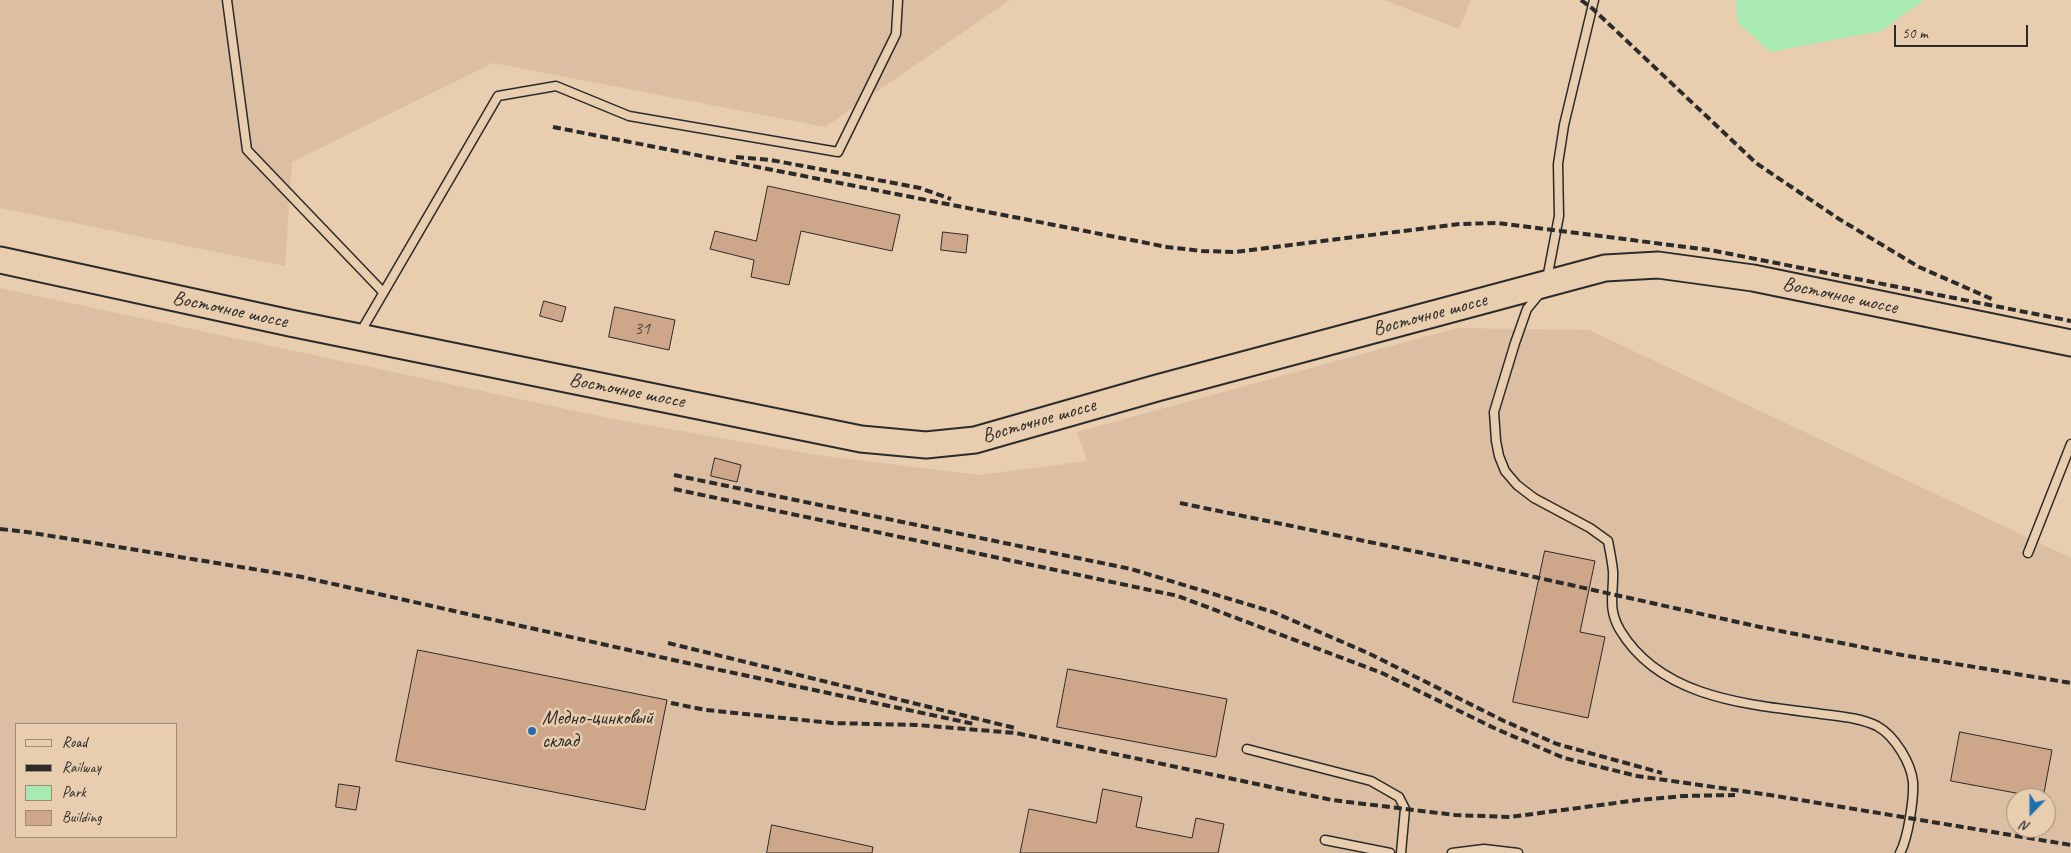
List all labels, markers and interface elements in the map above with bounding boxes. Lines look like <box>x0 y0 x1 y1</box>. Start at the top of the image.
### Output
scale bar <box>1896 15 2030 47</box>
text: 50 m <box>1902 24 1928 43</box>
street label: Восточное шоссе <box>1780 272 1900 320</box>
street label: Восточное шоссе <box>170 286 290 334</box>
street label: Восточное шоссе <box>1370 288 1490 342</box>
house number: 31 <box>634 318 650 340</box>
street label: Восточное шоссе <box>567 368 687 414</box>
street label: Восточное шоссе <box>979 393 1099 449</box>
place label: Медно-цинковый склад <box>542 707 653 754</box>
legend <box>15 723 178 838</box>
marker: Медно-цинковый склад <box>526 725 538 737</box>
text: Road <box>62 733 87 752</box>
text: Railway <box>62 758 101 777</box>
text: Park <box>62 783 86 802</box>
north arrow <box>2006 788 2056 838</box>
text: Building <box>62 808 101 827</box>
text: N <box>2018 817 2033 836</box>

